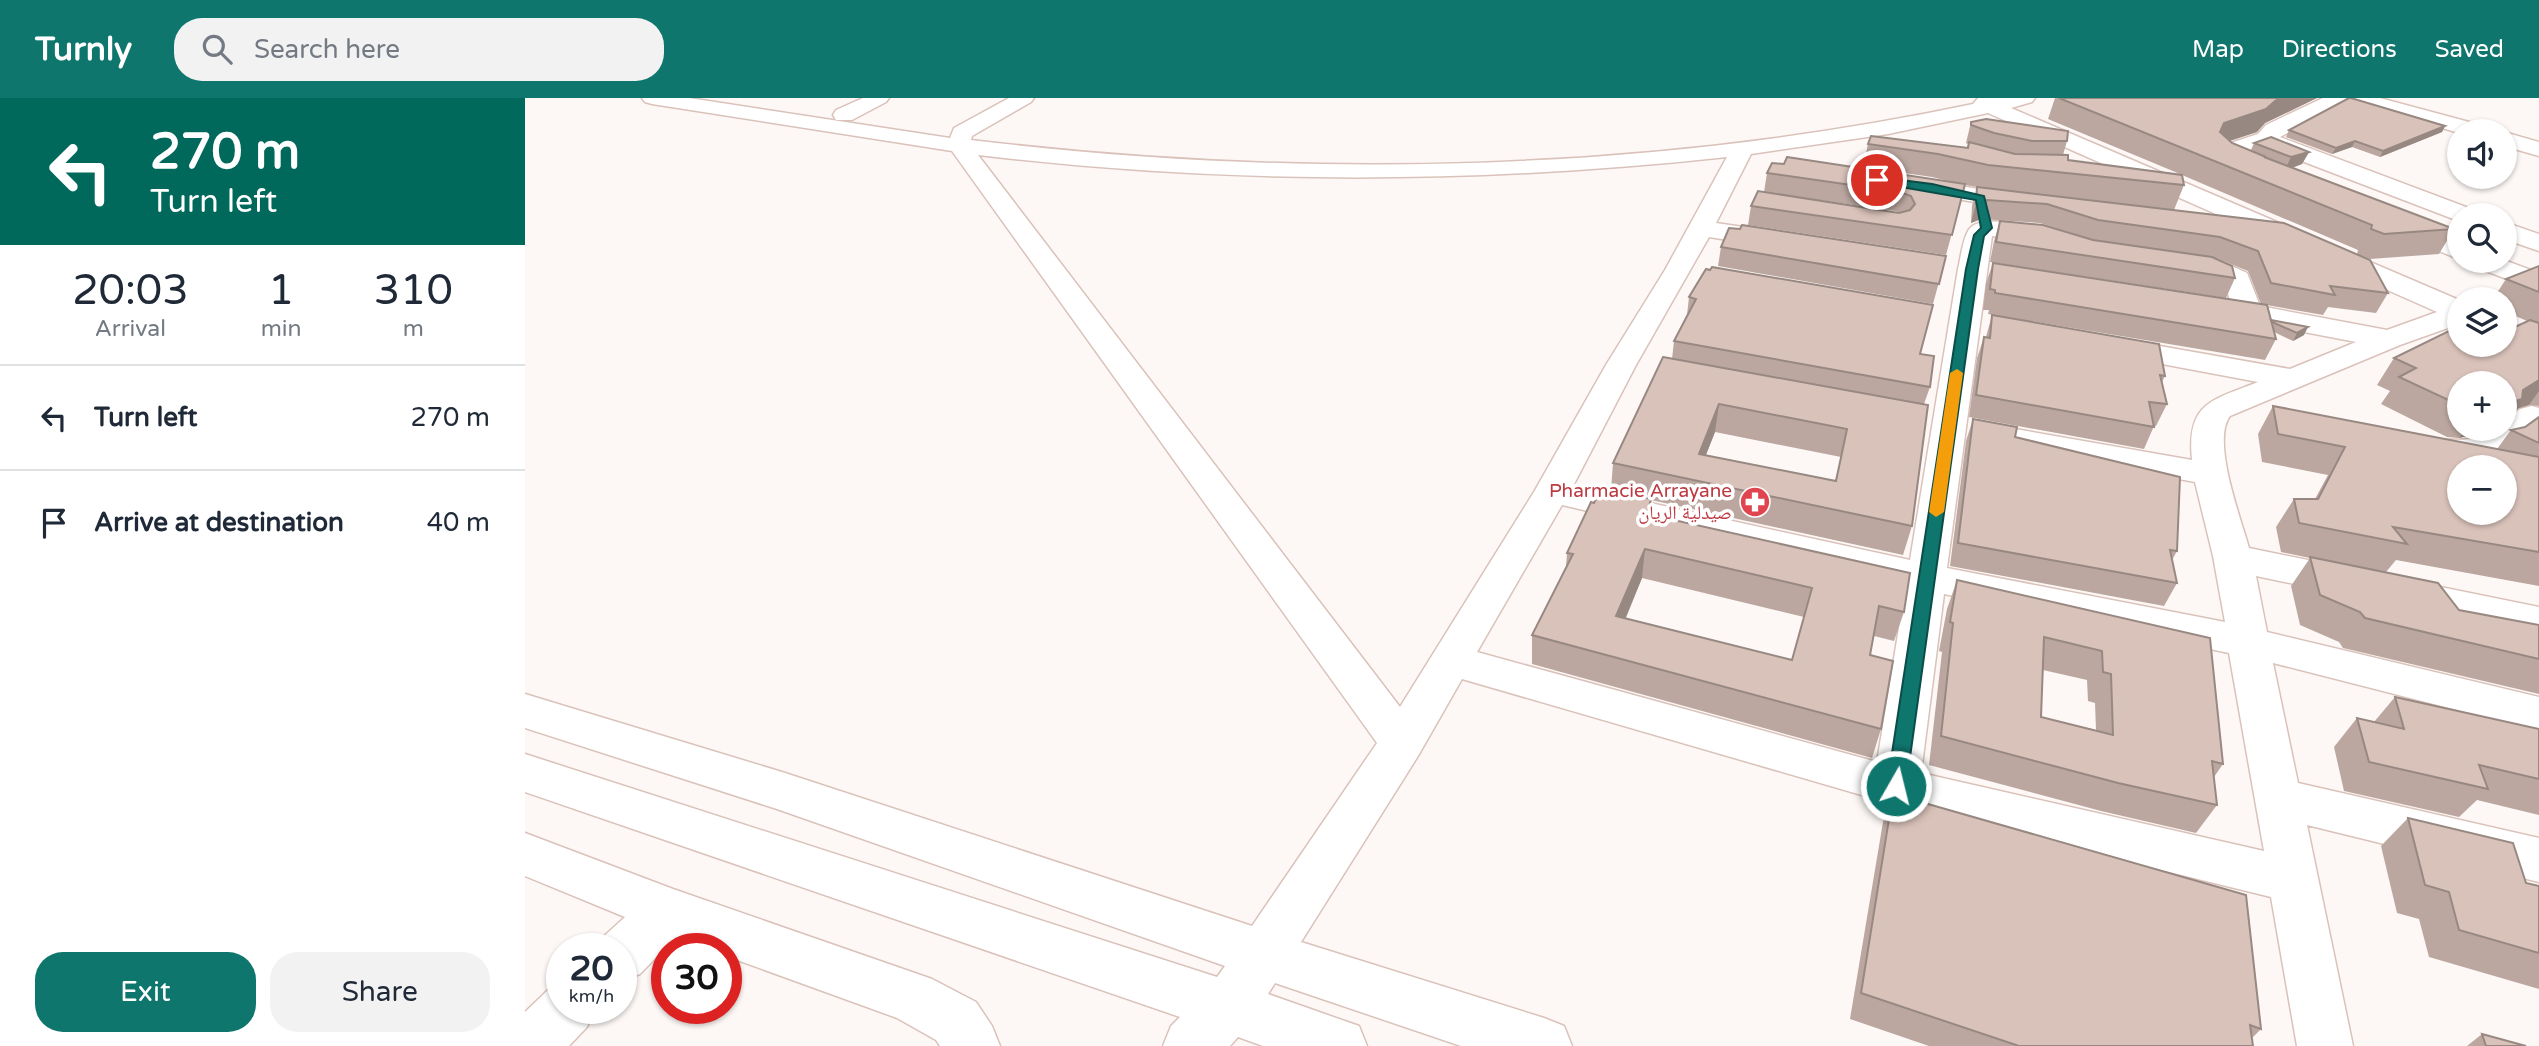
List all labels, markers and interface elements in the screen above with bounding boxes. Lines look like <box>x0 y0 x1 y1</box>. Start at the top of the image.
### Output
search box <box>174 18 664 81</box>
text: Turnly <box>35 30 132 69</box>
icon: search <box>198 30 236 68</box>
text: Search here <box>254 34 400 65</box>
text: Map <box>2192 35 2244 64</box>
text: Directions <box>2282 35 2397 64</box>
text: Saved <box>2435 35 2504 64</box>
map controls <box>2447 119 2517 525</box>
button: sound <box>2447 119 2517 189</box>
text: 270 m <box>150 123 300 182</box>
icon: left <box>35 126 126 217</box>
pin <box>1847 150 1907 210</box>
icon: arrive <box>1858 161 1896 199</box>
text: Turn left <box>150 183 277 221</box>
button: search <box>2447 203 2517 273</box>
text: 20:03 <box>72 265 189 316</box>
text: 1 <box>268 265 294 316</box>
text: 310 <box>374 265 453 316</box>
button: layers <box>2447 287 2517 357</box>
text: Arrival <box>95 315 166 343</box>
text: min <box>261 315 302 343</box>
text: m <box>403 315 424 343</box>
button: + <box>2447 371 2517 441</box>
icon: left <box>35 399 73 437</box>
text: Turn left <box>94 402 197 433</box>
text: 270 m <box>410 402 490 433</box>
button: − <box>2447 455 2517 525</box>
place label: Pharmacie Arrayane صيدلية الريان <box>1549 480 1732 524</box>
pharmacy icon: Pharmacie Arrayane صيدلية الريان <box>1738 485 1772 519</box>
icon: arrive <box>35 504 73 542</box>
text: Arrive at destination <box>94 507 344 538</box>
text: 40 m <box>427 507 490 538</box>
position arrow <box>1859 749 1933 823</box>
speed limit sign: 30 <box>651 933 742 1024</box>
text: 20 <box>570 948 613 990</box>
button: Exit <box>35 952 256 1032</box>
button: Share <box>270 952 490 1032</box>
text: km/h <box>569 985 614 1007</box>

